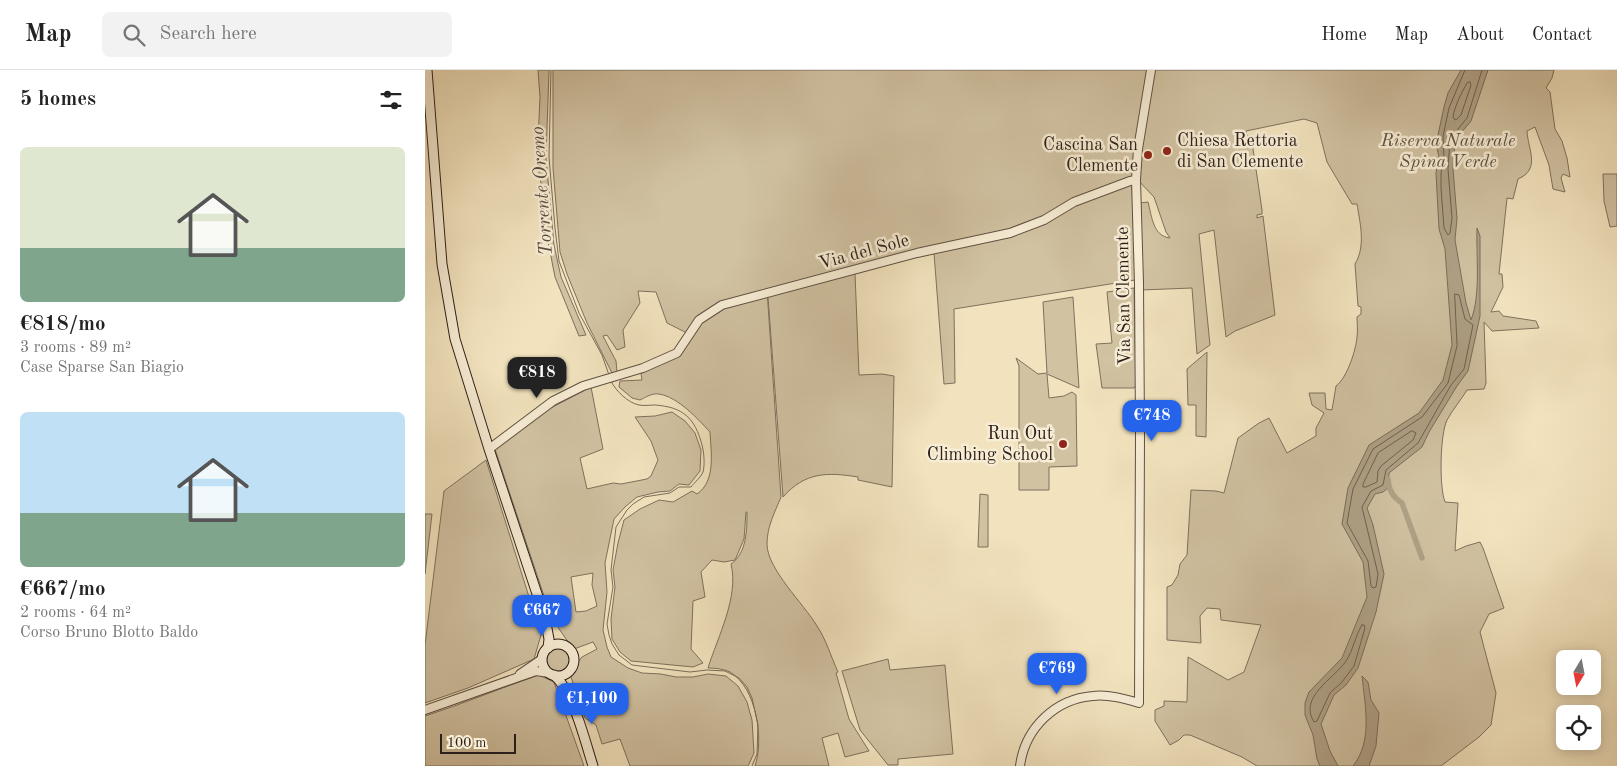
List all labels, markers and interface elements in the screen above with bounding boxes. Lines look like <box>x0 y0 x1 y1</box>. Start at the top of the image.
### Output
search box <box>102 12 452 57</box>
icon: search <box>120 21 148 49</box>
text: Map <box>25 23 72 47</box>
text: Search here <box>160 25 257 44</box>
text: Home <box>1321 26 1367 44</box>
text: Map <box>1395 26 1428 44</box>
text: About <box>1456 26 1504 44</box>
text: Contact <box>1532 26 1592 44</box>
icon: filters <box>377 86 405 114</box>
text: 5 homes <box>20 89 96 110</box>
water label: Torrente Oremo <box>529 125 557 256</box>
place label: Chiesa Rettoria di San Clemente <box>1177 132 1303 171</box>
park label: Riserva Naturale Spina Verde <box>1380 132 1515 171</box>
place label: Cascina San Clemente <box>1043 136 1138 175</box>
marker: Chiesa Rettoria di San Clemente <box>1161 145 1173 157</box>
marker: Cascina San Clemente <box>1142 149 1154 161</box>
icon: home <box>168 180 258 270</box>
street label: Via San Clemente <box>1114 226 1134 366</box>
street label: Via del Sole <box>817 231 911 273</box>
text: €818/mo <box>20 314 106 335</box>
text: 3 rooms · 89 m² <box>20 340 131 356</box>
pin: €818 <box>507 356 567 399</box>
text: Case Sparse San Biagio <box>20 360 184 376</box>
text: €818 <box>518 365 556 381</box>
pin: €748 <box>1122 400 1182 442</box>
text: €748 <box>1133 408 1171 424</box>
place label: Run Out Climbing School <box>927 425 1053 464</box>
marker: Run Out Climbing School <box>1057 438 1069 450</box>
icon: home <box>168 445 258 535</box>
text: €667/mo <box>20 579 106 600</box>
pin: €667 <box>512 594 572 637</box>
text: €667 <box>523 603 561 619</box>
text: 2 rooms · 64 m² <box>20 605 131 621</box>
text: Corso Bruno Blotto Baldo <box>20 625 198 641</box>
north arrow <box>1556 650 1601 695</box>
map controls <box>1556 650 1601 750</box>
pin: €769 <box>1027 652 1087 695</box>
text: €769 <box>1038 661 1076 677</box>
pin: €1,100 <box>551 682 633 725</box>
text: €1,100 <box>567 691 617 707</box>
button: locate <box>1556 705 1601 750</box>
scale bar <box>440 731 516 754</box>
text: 100 m <box>447 736 486 750</box>

